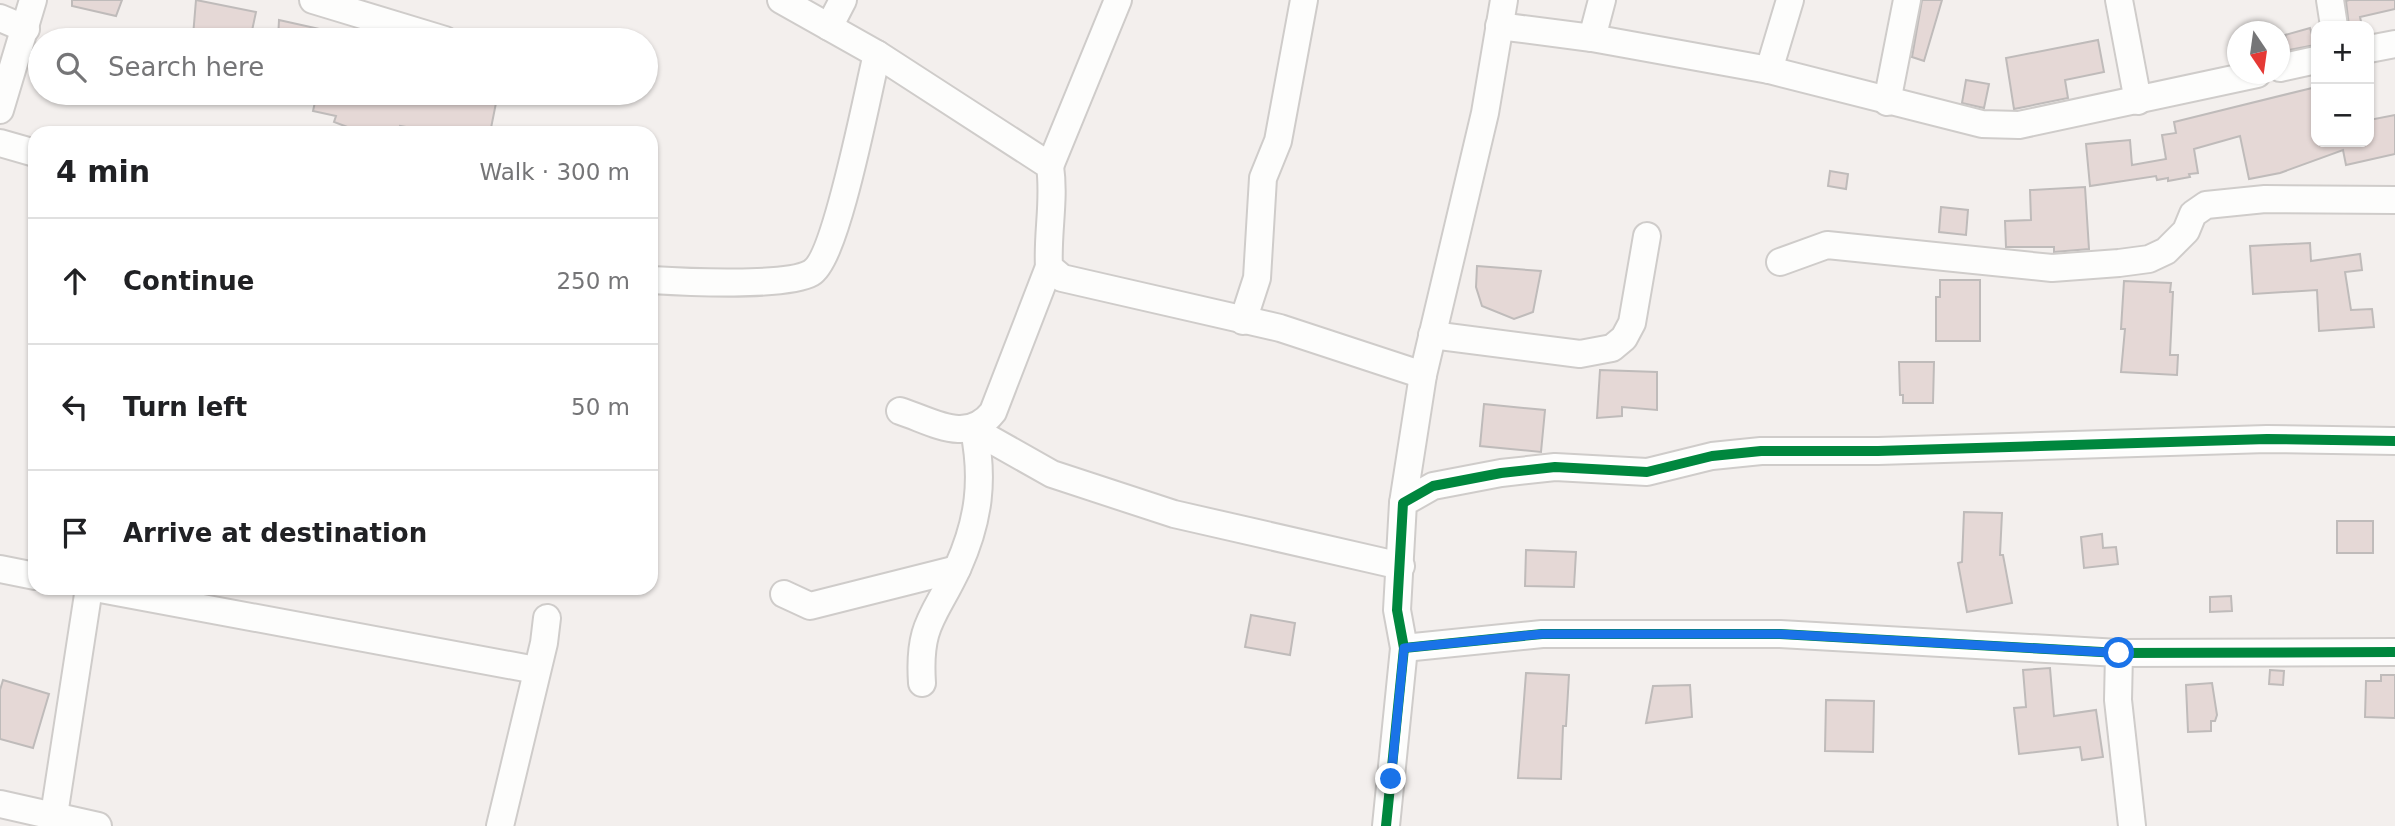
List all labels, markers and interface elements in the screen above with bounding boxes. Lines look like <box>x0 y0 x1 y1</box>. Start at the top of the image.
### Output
north arrow <box>2227 21 2290 84</box>
map controls <box>2311 21 2374 147</box>
button: + <box>2311 21 2374 84</box>
search box <box>28 28 658 105</box>
icon: search <box>52 48 90 86</box>
text: Search here <box>108 52 264 82</box>
button: − <box>2311 84 2374 147</box>
text: 4 min <box>56 154 150 189</box>
text: Walk · 300 m <box>479 159 630 185</box>
icon: ahead <box>56 262 94 300</box>
text: Continue <box>123 266 254 296</box>
text: 250 m <box>556 268 630 294</box>
icon: left <box>56 388 94 426</box>
text: Turn left <box>123 392 247 422</box>
text: 50 m <box>571 394 630 420</box>
icon: arrive <box>56 514 94 552</box>
text: Arrive at destination <box>123 518 427 548</box>
route start <box>2103 637 2134 668</box>
route end <box>1375 763 1406 794</box>

